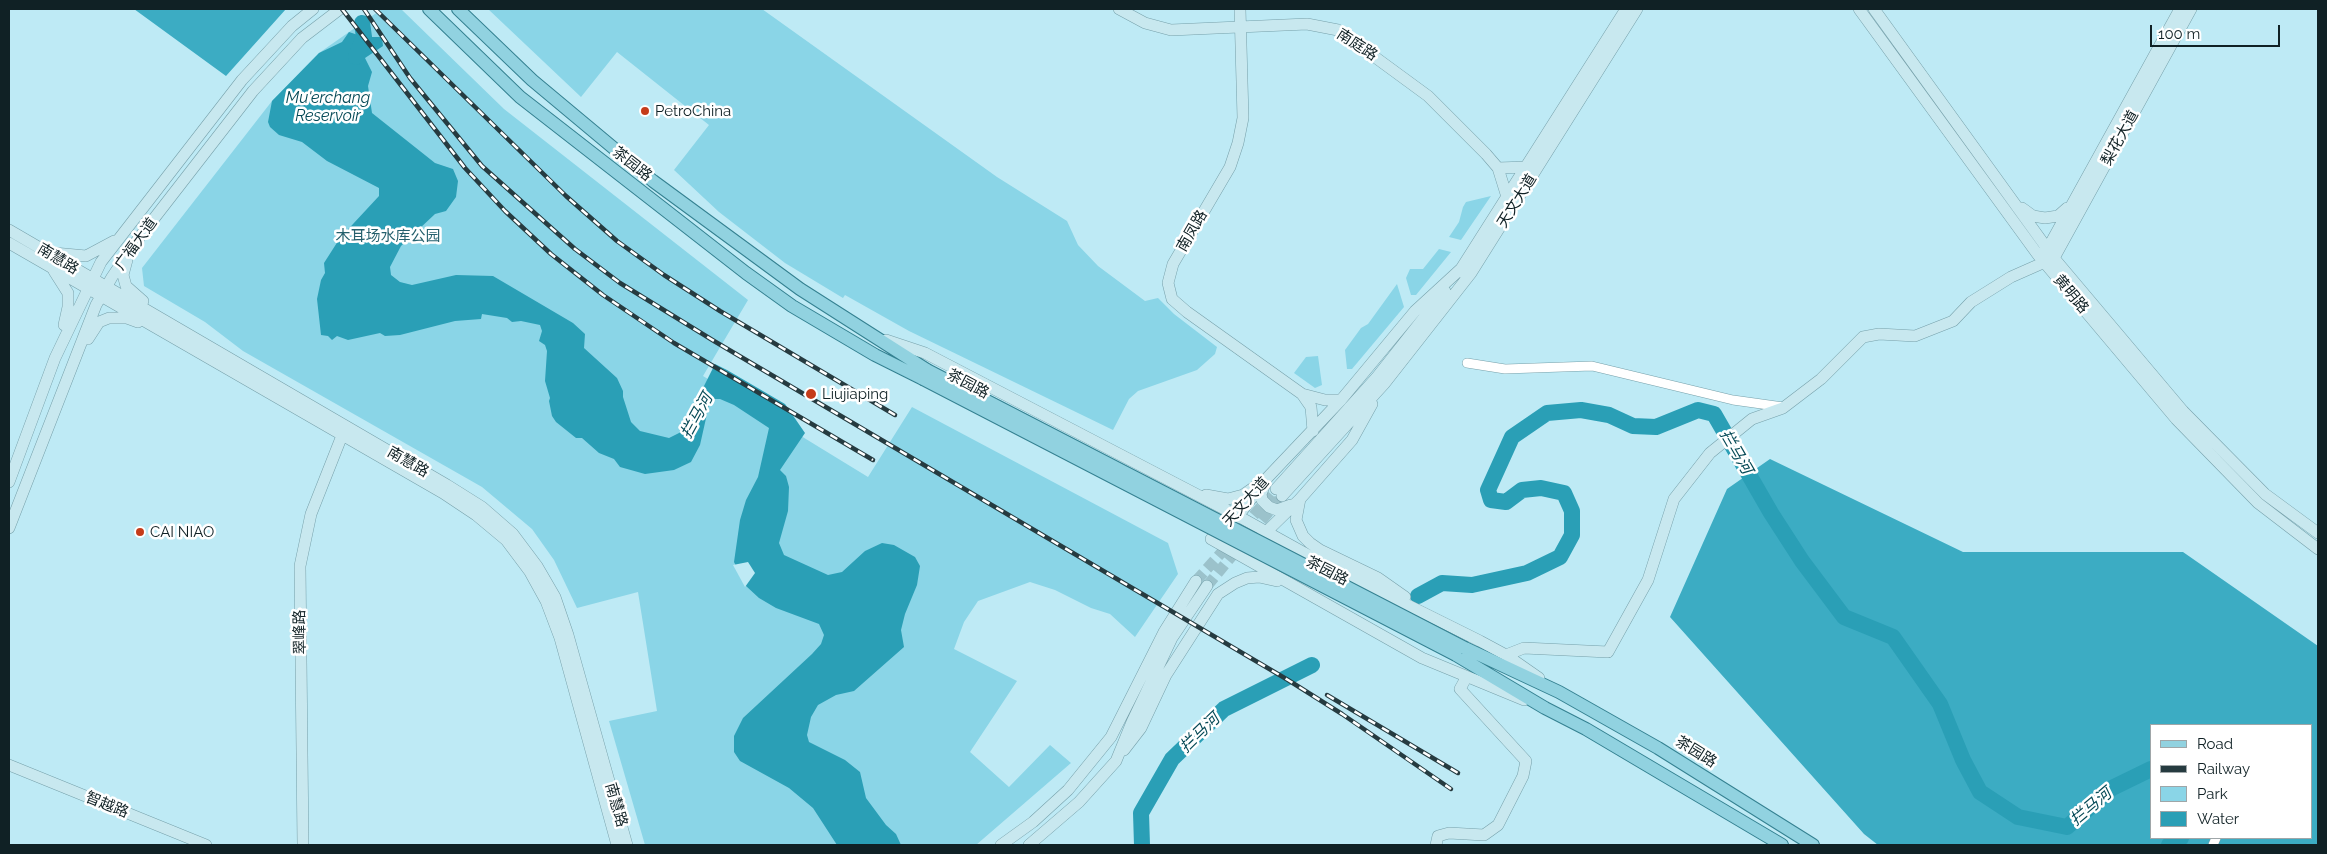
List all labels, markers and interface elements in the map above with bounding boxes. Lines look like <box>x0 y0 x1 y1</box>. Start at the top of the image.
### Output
scale bar <box>2152 15 2282 47</box>
street label: 南庭路 <box>1333 25 1381 65</box>
text: 100 m <box>2158 25 2200 43</box>
water label: Mu'erchang Reservoir <box>286 88 370 126</box>
place label: PetroChina <box>655 102 731 120</box>
marker: PetroChina <box>639 105 651 117</box>
street label: 梨花大道 <box>2098 107 2142 169</box>
street label: 茶园路 <box>609 143 655 185</box>
street label: 天文大道 <box>1493 171 1541 231</box>
street label: 南凤路 <box>1173 207 1211 255</box>
street label: 广福大道 <box>111 214 161 274</box>
park label: 木耳场水库公园 <box>336 227 440 245</box>
street label: 南慧路 <box>34 240 82 278</box>
street label: 黄明路 <box>2050 271 2092 317</box>
street label: 茶园路 <box>944 365 992 403</box>
place label: Liujiaping <box>822 385 888 403</box>
marker: Liujiaping <box>804 387 818 401</box>
water label: 拦马河 <box>677 390 717 442</box>
water label: 拦马河 <box>1716 426 1756 478</box>
street label: 南慧路 <box>384 443 432 481</box>
street label: 天文大道 <box>1219 474 1273 530</box>
place label: CAI NIAO <box>150 523 214 541</box>
marker: CAI NIAO <box>134 526 146 538</box>
street label: 茶园路 <box>1303 553 1351 589</box>
street label: 翠峰路 <box>291 609 309 655</box>
water label: 拦马河 <box>1176 709 1224 757</box>
legend <box>2150 724 2312 839</box>
street label: 茶园路 <box>1672 732 1720 772</box>
text: Road <box>2197 735 2233 753</box>
text: Railway <box>2197 760 2250 778</box>
street label: 南慧路 <box>601 781 631 829</box>
water label: 拦马河 <box>2066 784 2116 830</box>
text: Park <box>2197 785 2228 803</box>
street label: 智越路 <box>83 788 131 822</box>
text: Water <box>2197 810 2239 828</box>

